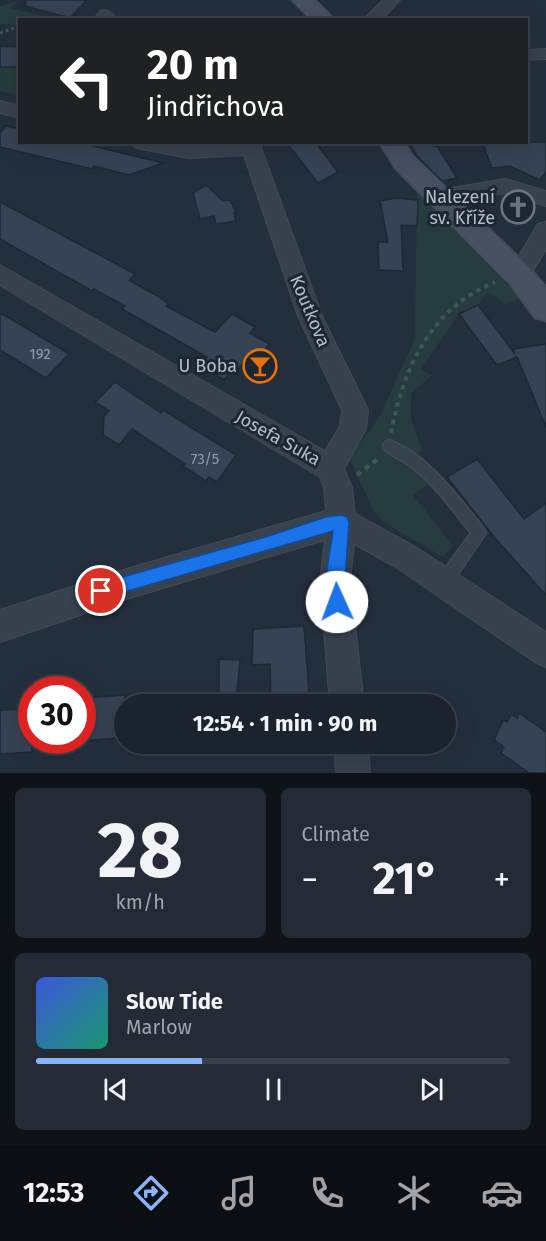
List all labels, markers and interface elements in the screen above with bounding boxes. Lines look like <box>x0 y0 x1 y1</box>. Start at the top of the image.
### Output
text: 20 m <box>147 40 239 90</box>
icon: left <box>48 42 126 120</box>
text: Jindřichova <box>147 91 285 123</box>
place label: Nalezení sv. Kříže <box>425 186 495 229</box>
church icon: Nalezení sv. Kříže <box>500 189 536 225</box>
street label: Koutkova <box>285 272 335 350</box>
house number: 192 <box>29 345 51 363</box>
bar icon: U Boba <box>242 348 278 384</box>
place label: U Boba <box>179 355 237 377</box>
street label: Josefa Suka <box>232 406 324 470</box>
house number: 73/5 <box>191 450 219 468</box>
pin <box>75 565 126 616</box>
position arrow <box>305 570 369 634</box>
icon: arrive <box>84 574 117 607</box>
speed limit sign: 30 <box>18 676 96 754</box>
text: 12:54 · 1 min · 90 m <box>193 710 377 737</box>
text: 28 <box>97 804 183 898</box>
text: Climate <box>302 822 370 846</box>
text: 21° <box>372 852 439 906</box>
text: − <box>302 860 318 900</box>
text: + <box>494 860 510 900</box>
text: km/h <box>116 890 165 914</box>
text: Slow Tide <box>126 988 223 1015</box>
text: Marlow <box>126 1015 192 1039</box>
icon: previous <box>99 1073 132 1106</box>
icon: pause <box>257 1073 290 1106</box>
icon: next <box>415 1073 448 1106</box>
icon: directions <box>130 1172 172 1214</box>
icon: music <box>218 1172 260 1214</box>
icon: phone <box>306 1172 348 1214</box>
icon: climate <box>393 1172 435 1214</box>
icon: car <box>481 1172 523 1214</box>
text: 12:53 <box>23 1177 84 1209</box>

